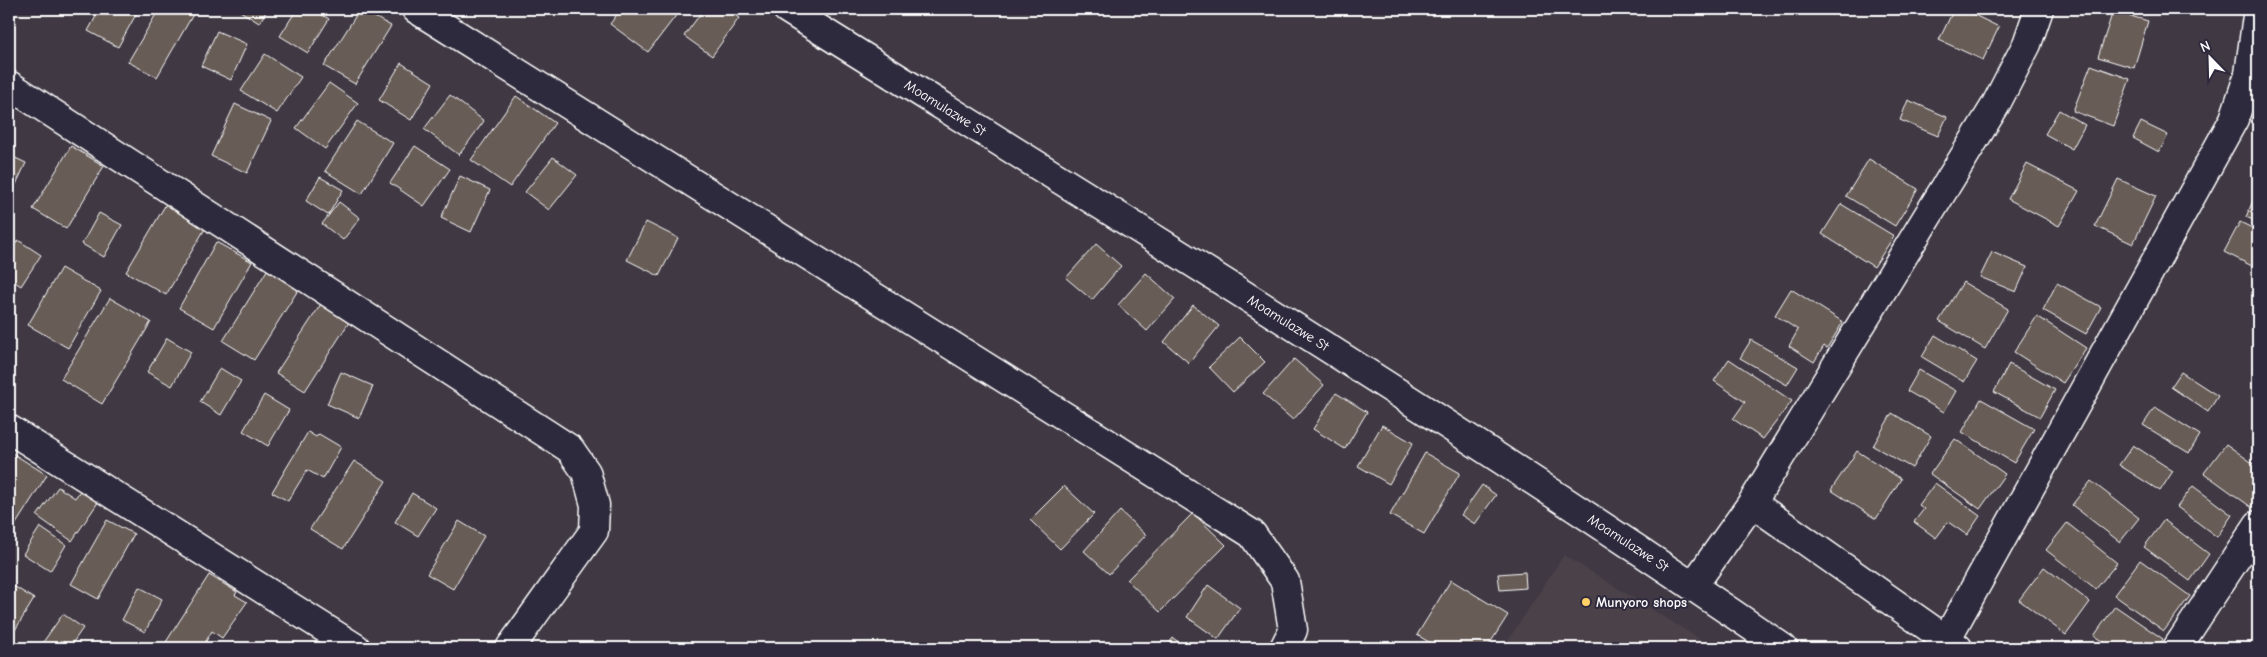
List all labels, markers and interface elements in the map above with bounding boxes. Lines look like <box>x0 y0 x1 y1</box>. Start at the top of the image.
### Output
north arrow <box>2184 32 2234 82</box>
text: N <box>2198 37 2213 56</box>
street label: Moamulazwe St <box>901 76 990 140</box>
street label: Moamulazwe St <box>1244 291 1333 355</box>
street label: Moamulazwe St <box>1584 511 1672 576</box>
place label: Munyoro shops <box>1596 594 1687 611</box>
marker: Munyoro shops <box>1580 596 1592 608</box>

